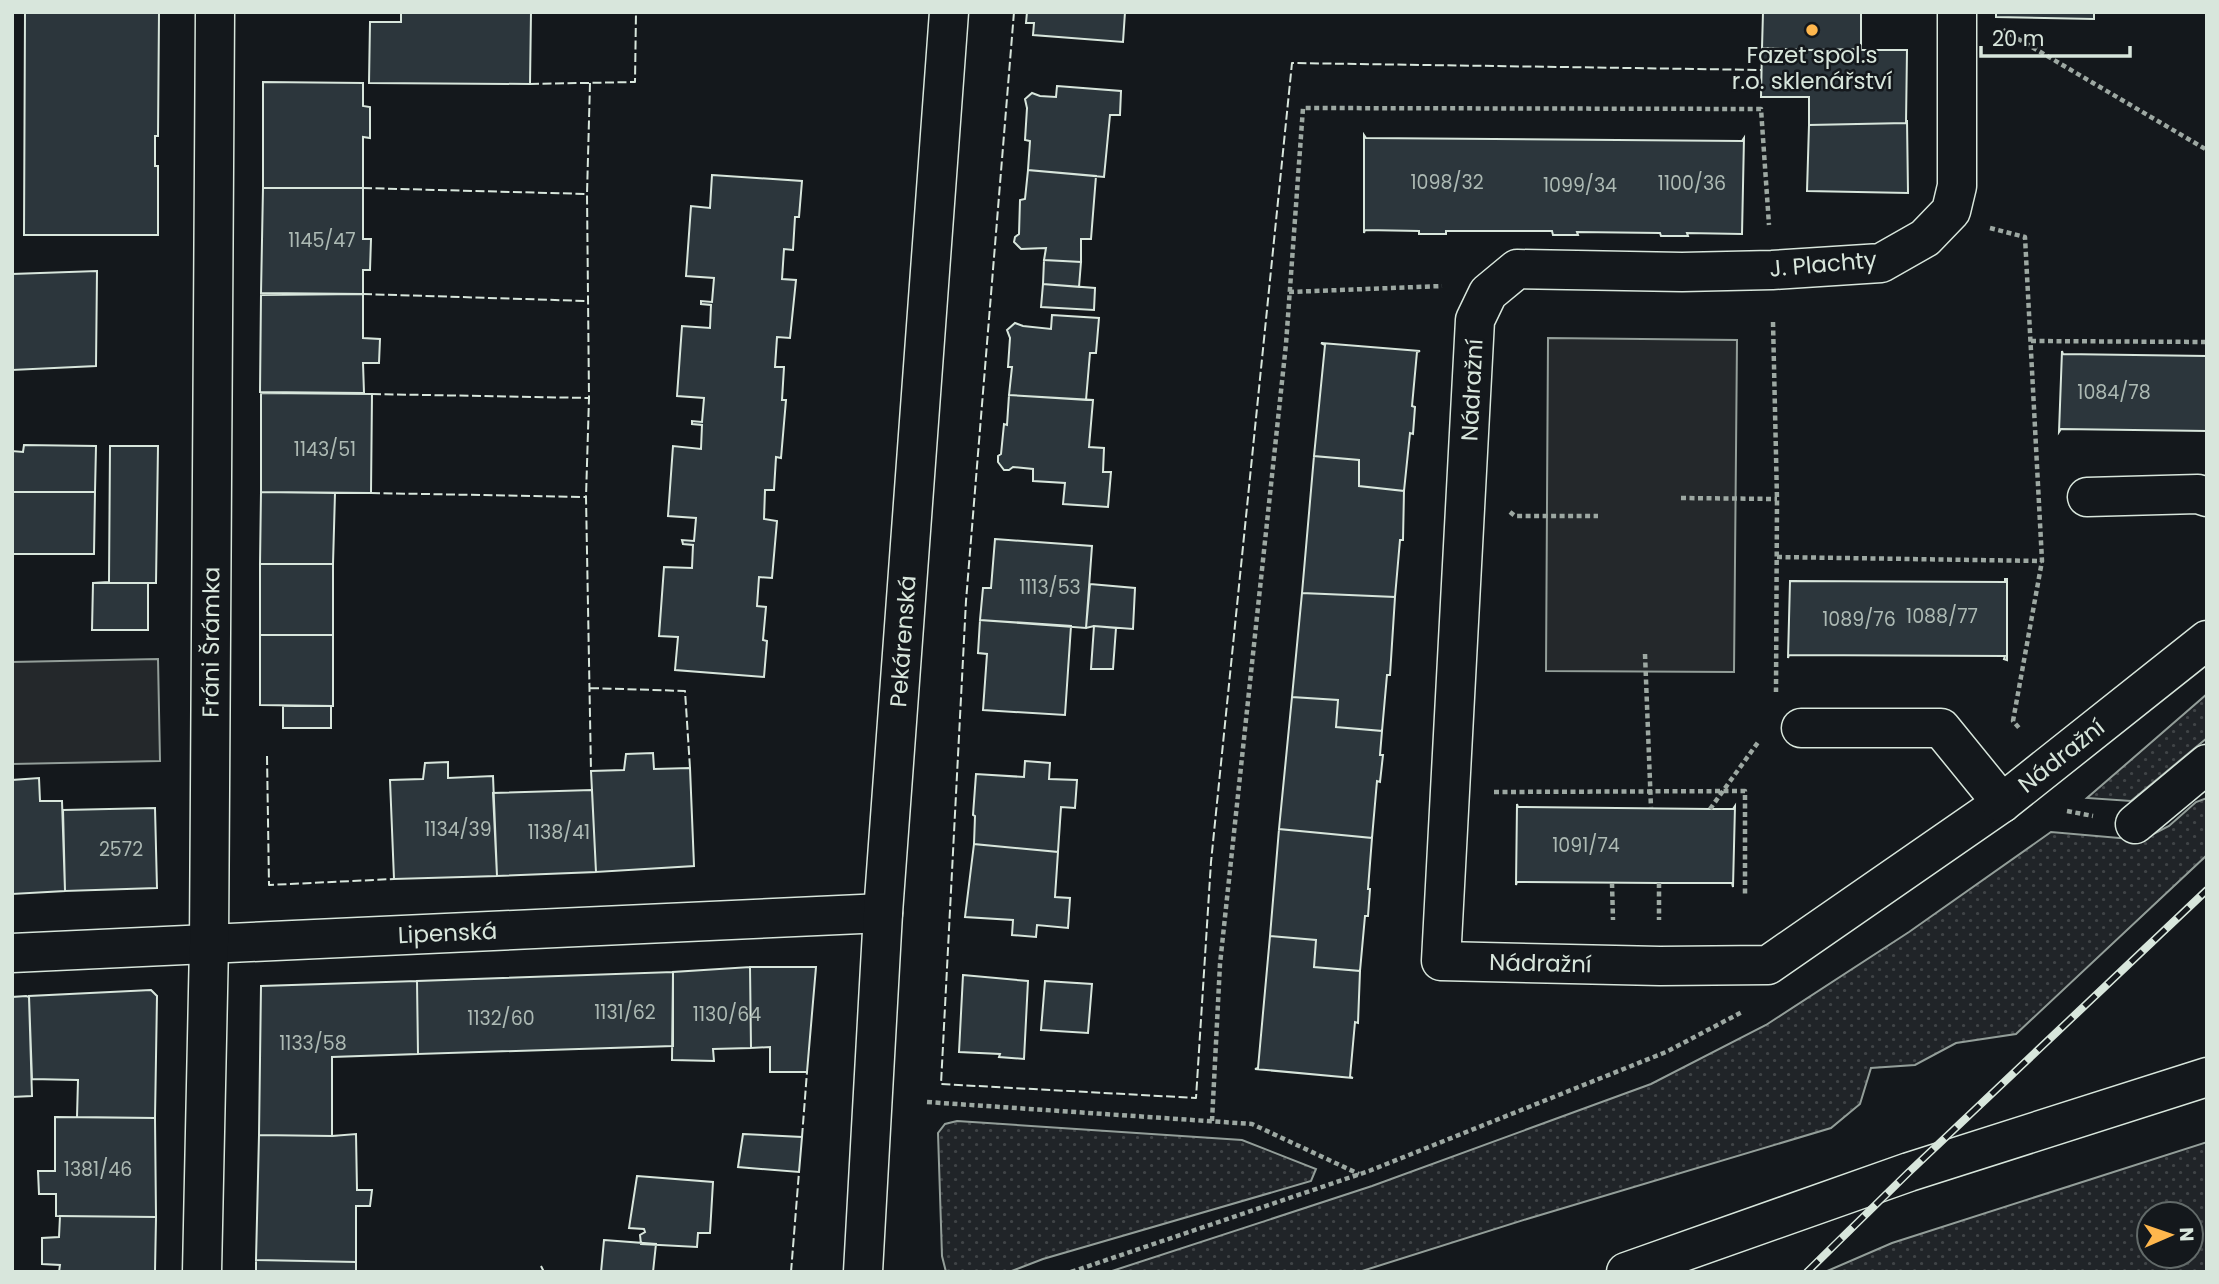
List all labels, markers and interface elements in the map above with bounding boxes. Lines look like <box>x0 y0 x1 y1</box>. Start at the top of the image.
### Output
scale bar <box>1981 14 2130 58</box>
marker: Fazet spol.s r.o. sklenářství <box>1804 22 1820 38</box>
text: 20 m <box>1992 24 2045 53</box>
place label: Fazet spol.s r.o. sklenářství <box>1732 39 1893 97</box>
house number: 1098/32 <box>1410 169 1484 196</box>
house number: 1100/36 <box>1658 170 1726 197</box>
house number: 1099/34 <box>1543 172 1617 199</box>
house number: 1145/47 <box>288 227 356 254</box>
street label: J. Plachty <box>1768 243 1878 285</box>
street label: Nádražní <box>1453 338 1491 442</box>
house number: 1084/78 <box>2077 379 2151 406</box>
house number: 1143/51 <box>294 436 356 463</box>
street label: Fráni Šrámka <box>194 566 227 718</box>
street label: Pekárenská <box>882 574 924 708</box>
house number: 1113/53 <box>1019 574 1081 601</box>
house number: 1088/77 <box>1906 603 1978 630</box>
house number: 1089/76 <box>1822 606 1896 633</box>
street label: Nádražní <box>2011 711 2112 800</box>
house number: 1134/39 <box>424 816 492 843</box>
house number: 1138/41 <box>528 819 590 846</box>
house number: 1091/74 <box>1552 832 1620 859</box>
house number: 2572 <box>99 836 143 863</box>
street label: Lipenská <box>397 915 498 951</box>
street label: Nádražní <box>1489 946 1592 980</box>
house number: 1131/62 <box>594 999 656 1026</box>
house number: 1130/64 <box>693 1001 761 1028</box>
house number: 1132/60 <box>467 1005 535 1032</box>
house number: 1133/58 <box>279 1030 347 1057</box>
house number: 1381/46 <box>64 1156 132 1183</box>
north arrow <box>2135 1200 2205 1270</box>
text: N <box>2173 1227 2200 1242</box>

